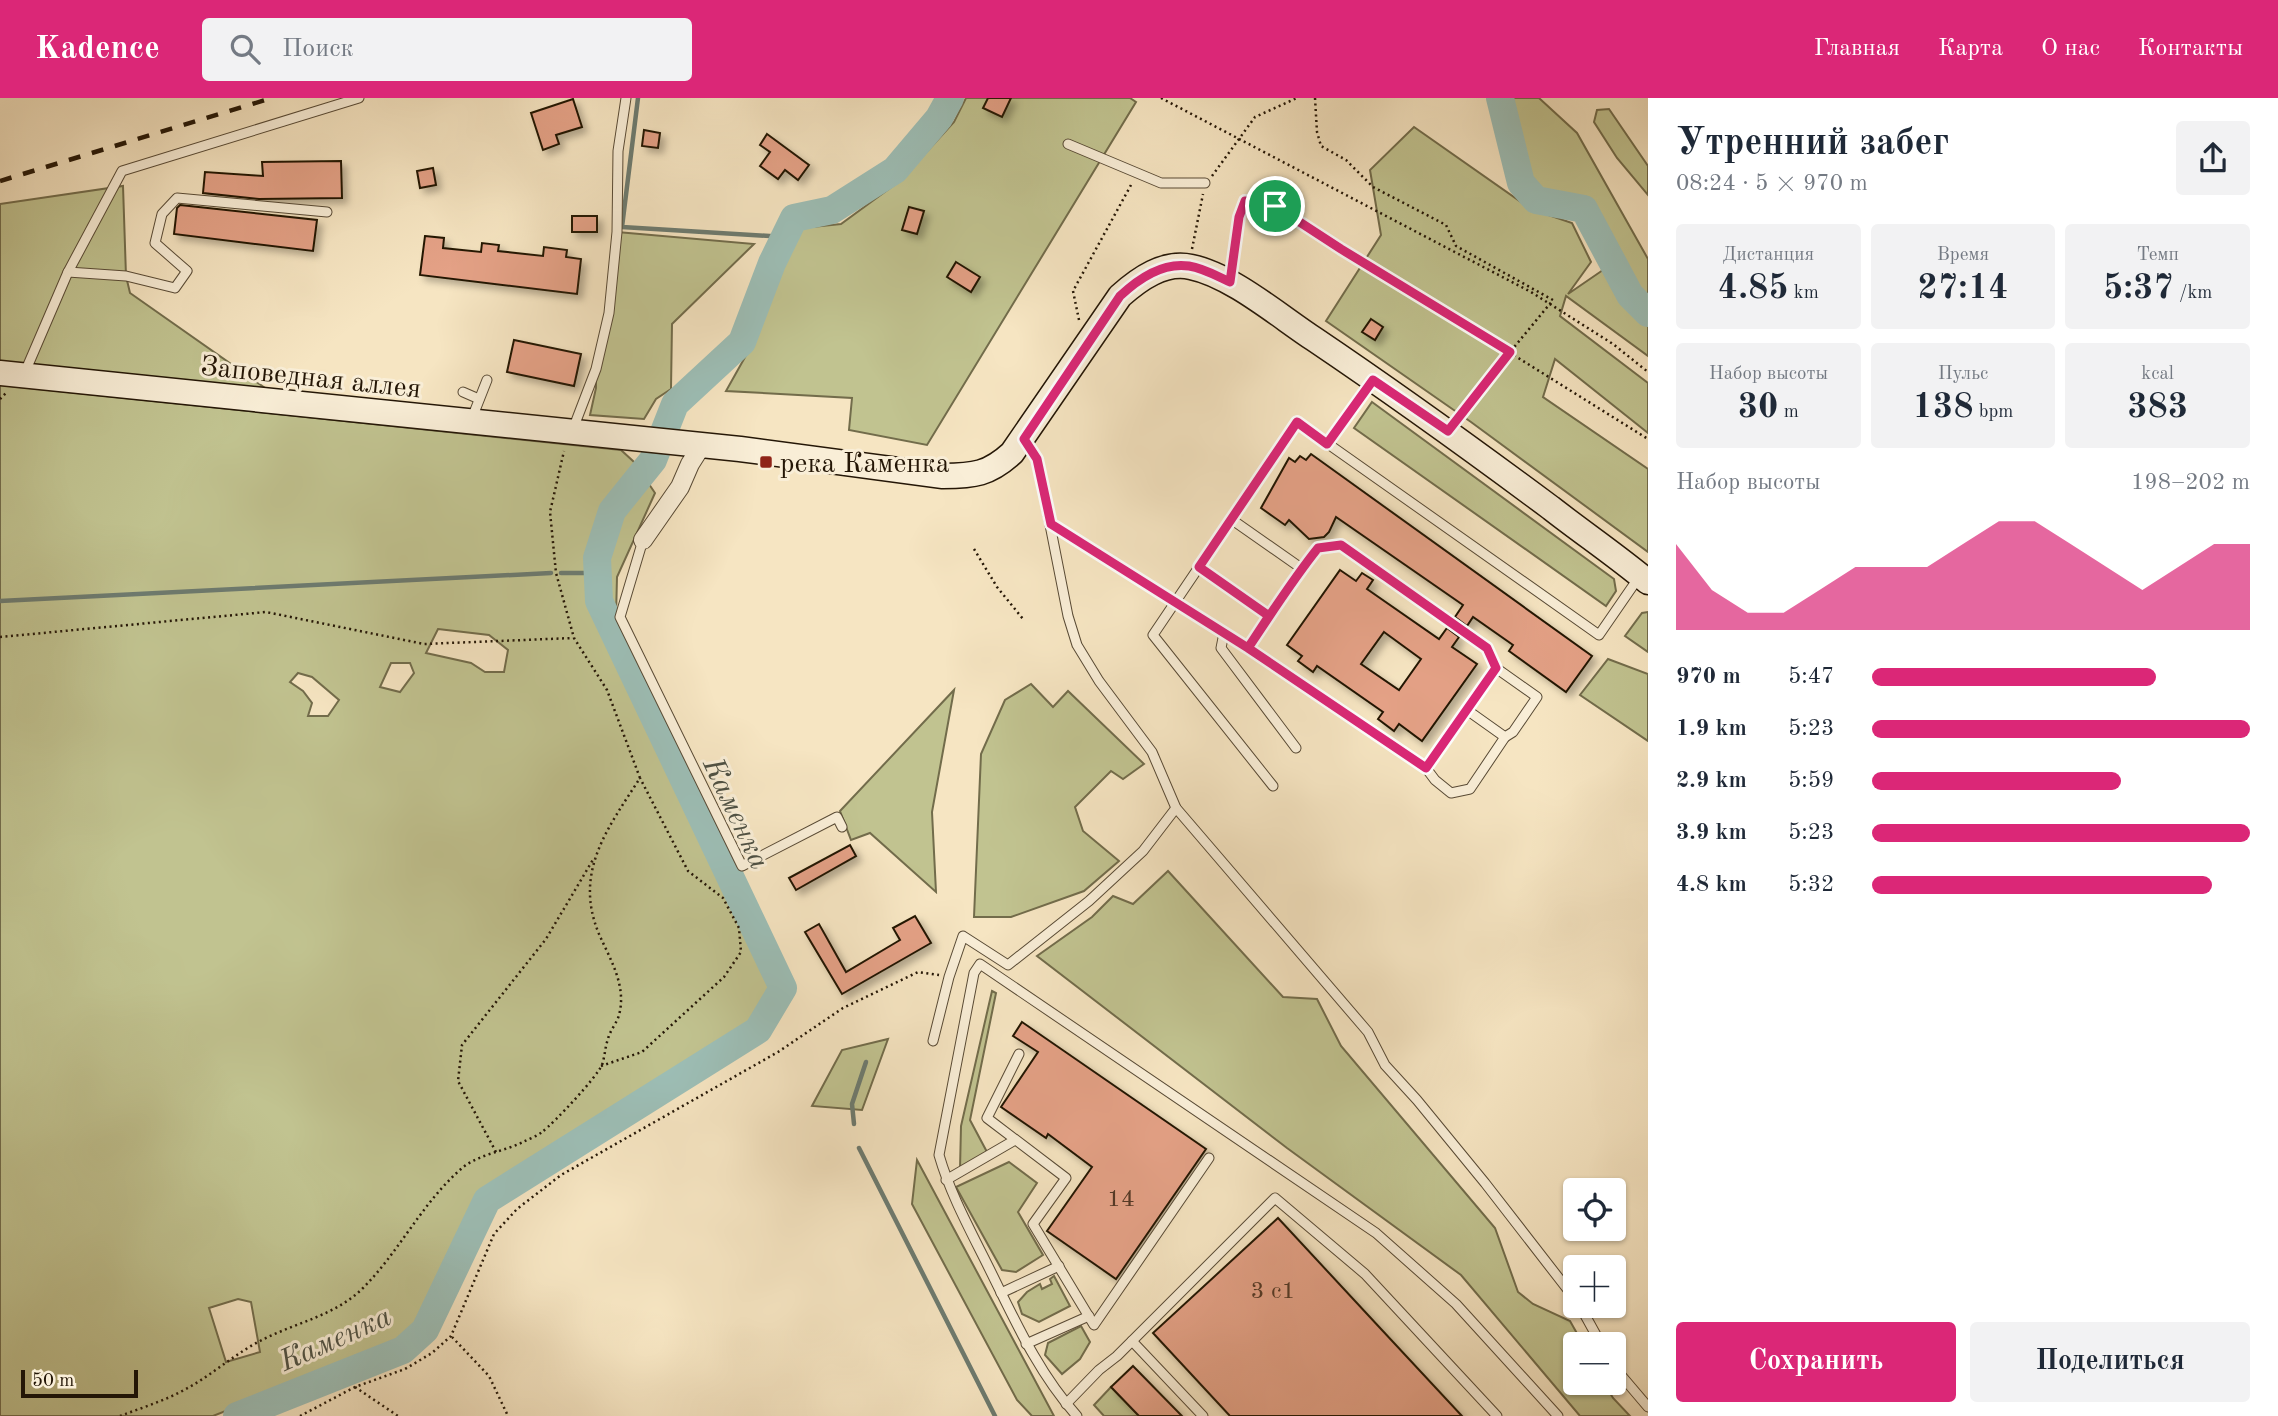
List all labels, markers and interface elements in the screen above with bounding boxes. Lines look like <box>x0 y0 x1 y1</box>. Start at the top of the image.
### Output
search box <box>202 18 692 81</box>
icon: search <box>226 30 264 68</box>
text: Kadence <box>35 33 160 66</box>
text: Поиск <box>282 36 354 62</box>
text: Главная <box>1814 37 1900 61</box>
text: Карта <box>1938 37 2003 61</box>
text: О нас <box>2041 37 2100 61</box>
text: Контакты <box>2138 37 2243 61</box>
button: share <box>2176 121 2250 195</box>
text: Утренний забег <box>1676 125 1949 163</box>
text: 08:24 · 5 × 970 m <box>1676 172 1868 195</box>
pin <box>1245 176 1305 236</box>
icon: arrive <box>1256 187 1294 225</box>
text: Дистанция <box>1722 246 1814 265</box>
text: Время <box>1937 246 1989 265</box>
text: Темп <box>2136 246 2179 265</box>
text: 4.85 <box>1718 271 1789 306</box>
text: 27:14 <box>1917 271 2009 306</box>
text: 5:37 <box>2103 271 2174 306</box>
text: km <box>1789 284 1819 303</box>
text: /km <box>2174 284 2212 303</box>
street label: Заповедная аллея <box>199 353 422 404</box>
text: Набор высоты <box>1709 365 1828 384</box>
text: Пульс <box>1938 365 1988 384</box>
text: kcal <box>2141 365 2174 384</box>
text: 30 <box>1738 390 1778 425</box>
text: 138 <box>1913 390 1973 425</box>
text: 383 <box>2127 390 2188 425</box>
text: m <box>1778 403 1799 422</box>
text: bpm <box>1973 403 2013 422</box>
place label: река Каменка <box>780 451 950 479</box>
marker: река Каменка <box>758 454 774 470</box>
text: Набор высоты <box>1676 471 1820 494</box>
text: 198–202 m <box>2131 471 2250 494</box>
text: 970 m <box>1676 665 1741 688</box>
text: 5:47 <box>1788 665 1834 688</box>
text: 1.9 km <box>1676 717 1747 740</box>
text: 5:23 <box>1788 717 1834 740</box>
water label: Каменка <box>696 753 774 874</box>
text: 2.9 km <box>1676 769 1747 792</box>
text: 5:59 <box>1788 769 1834 792</box>
text: 3.9 km <box>1676 821 1747 844</box>
text: 5:23 <box>1788 821 1834 844</box>
text: 4.8 km <box>1676 873 1747 896</box>
text: 5:32 <box>1788 873 1834 896</box>
map controls <box>1563 1178 1626 1395</box>
button: locate <box>1563 1178 1626 1241</box>
house number: 14 <box>1107 1188 1135 1212</box>
button: + <box>1563 1255 1626 1318</box>
house number: 3 с1 <box>1250 1280 1296 1304</box>
water label: Каменка <box>274 1302 396 1378</box>
button: Сохранить <box>1676 1322 1956 1402</box>
button: Поделиться <box>1970 1322 2250 1402</box>
button: − <box>1563 1332 1626 1395</box>
scale bar <box>21 1367 138 1399</box>
text: 50 m <box>32 1372 74 1391</box>

